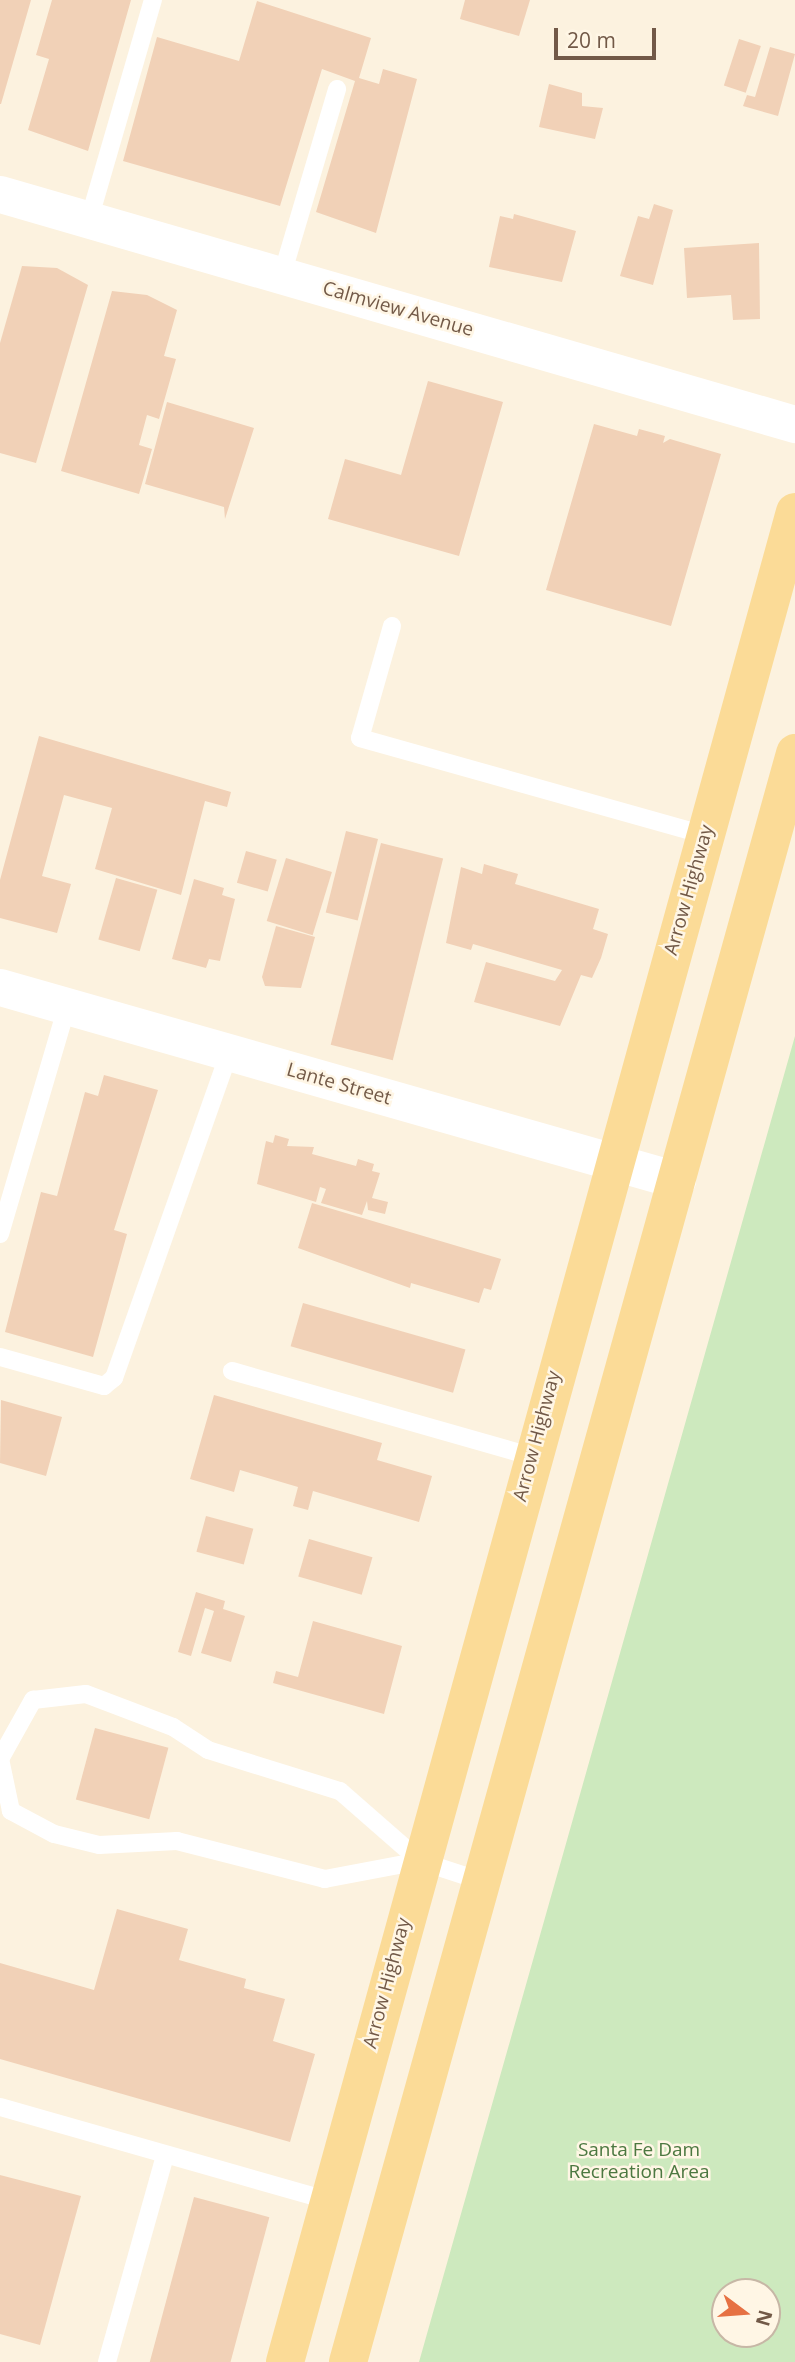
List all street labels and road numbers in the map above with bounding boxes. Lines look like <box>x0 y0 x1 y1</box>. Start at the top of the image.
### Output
street label: Calmview Avenue <box>320 277 476 341</box>
street label: Arrow Highway <box>660 822 718 958</box>
street label: Lante Street <box>284 1058 394 1110</box>
street label: Arrow Highway <box>509 1368 565 1504</box>
street label: Arrow Highway <box>359 1915 415 2051</box>

